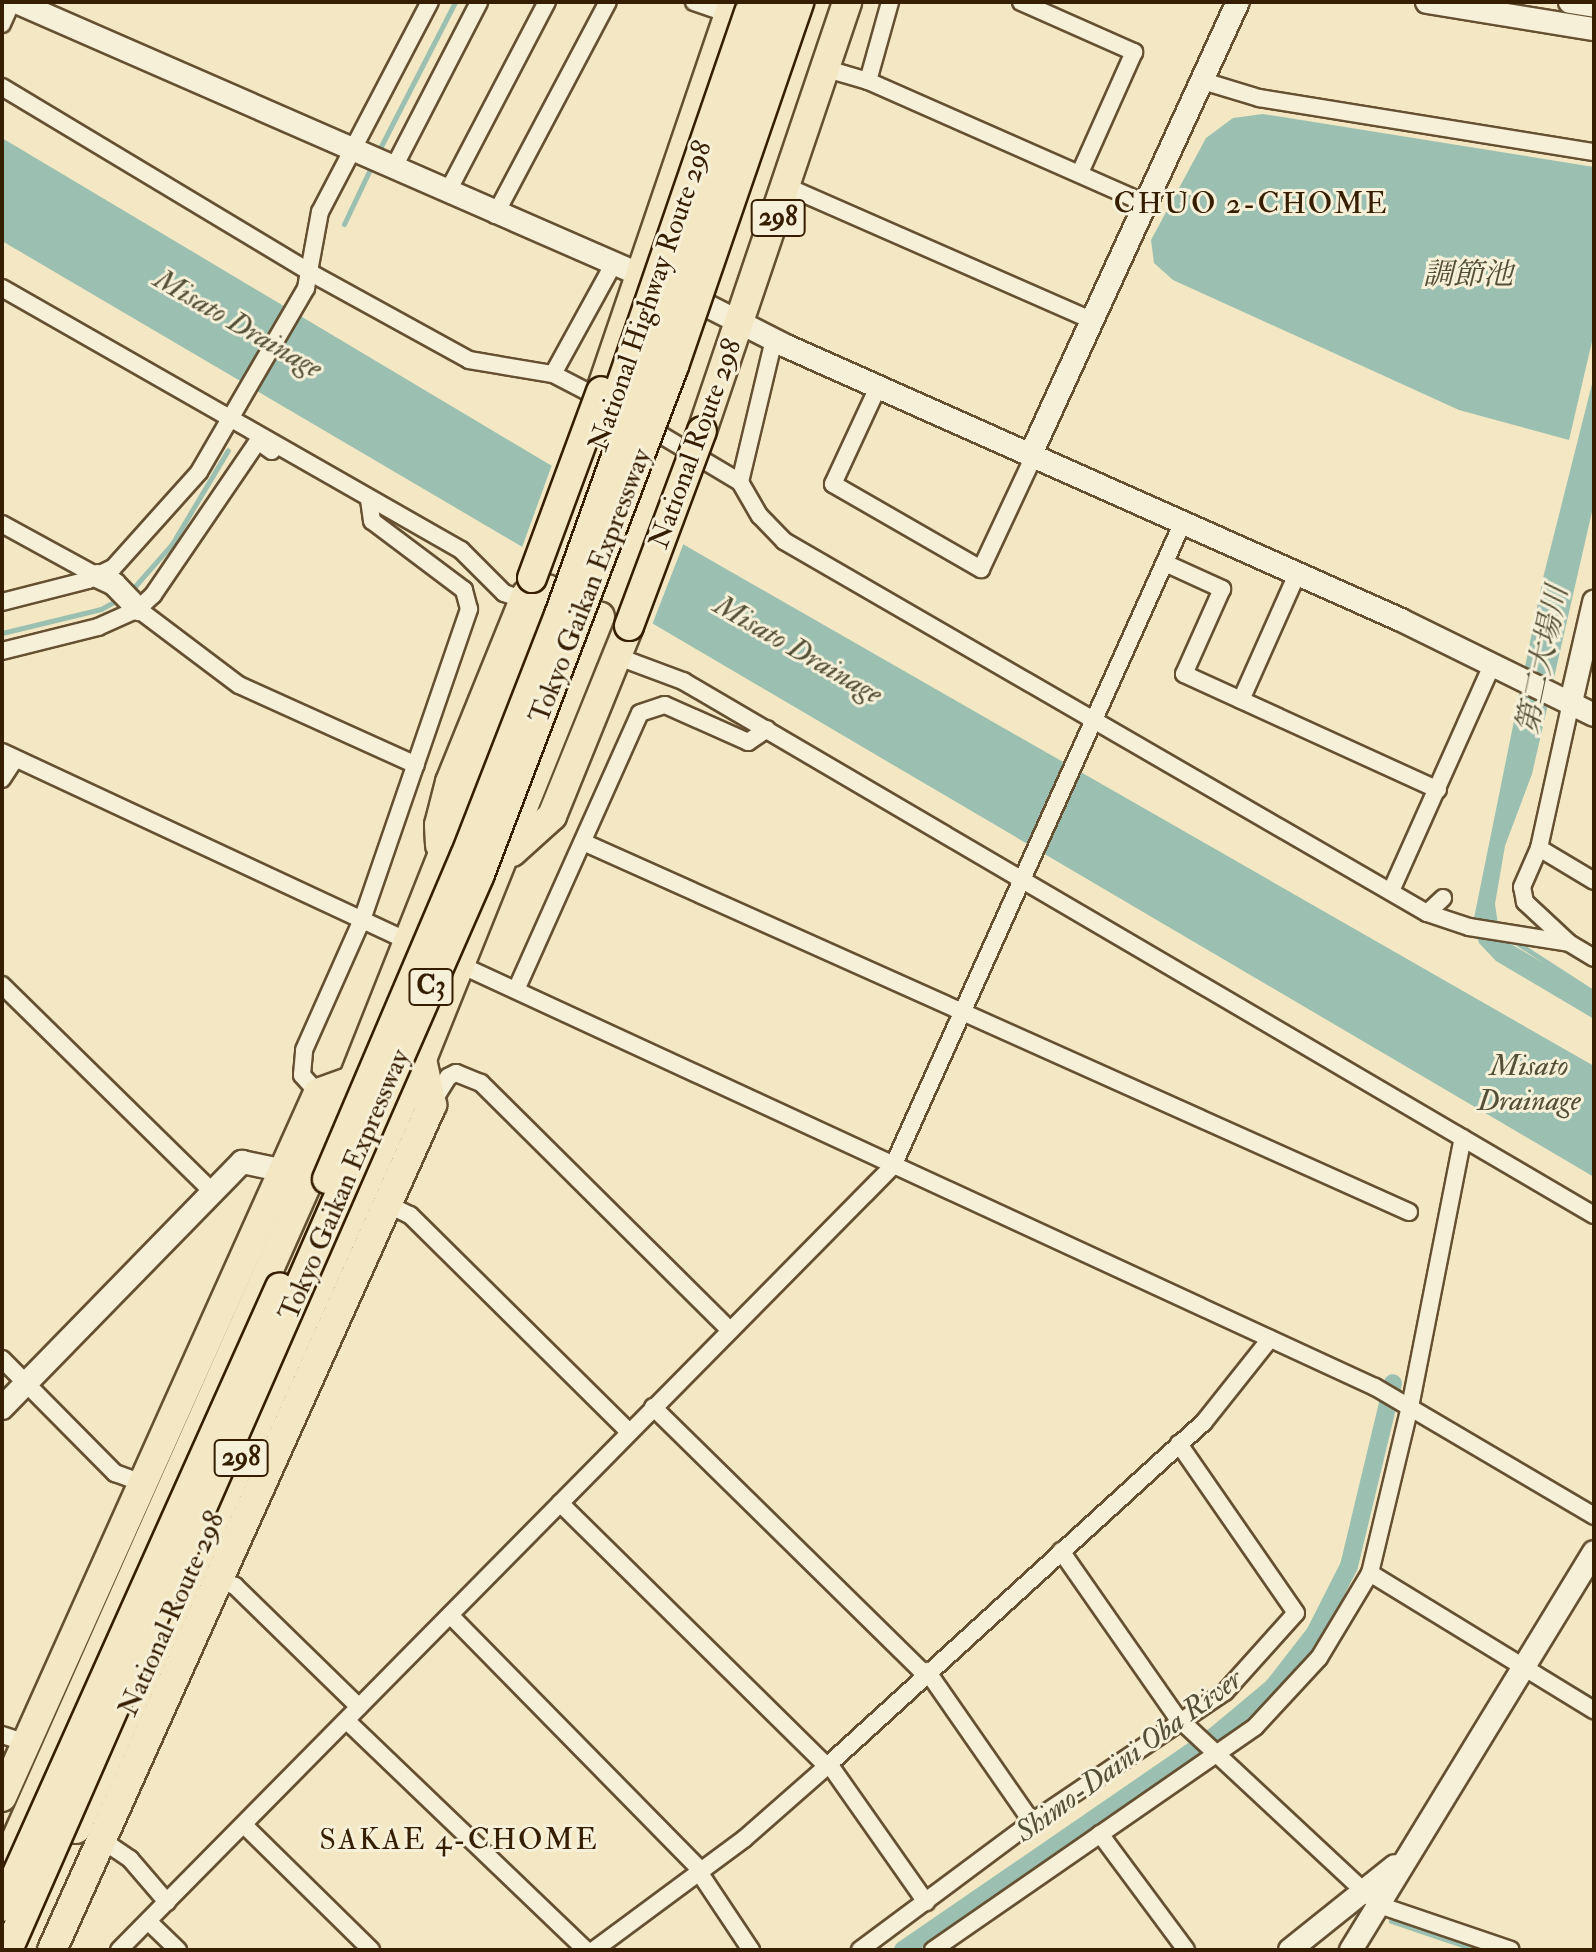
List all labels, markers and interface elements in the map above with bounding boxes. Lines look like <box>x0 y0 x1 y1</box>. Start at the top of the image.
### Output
street label: National Highway Route 298 <box>582 136 720 456</box>
district label: CHUO 2-CHOME <box>1113 186 1389 222</box>
road number: 298 <box>750 196 806 240</box>
water label: 調節池 <box>1423 257 1513 293</box>
water label: Misato Drainage <box>147 261 329 387</box>
street label: National Route 298 <box>642 335 750 553</box>
street label: Tokyo Gaikan Expressway <box>523 444 659 728</box>
water label: 第二大場川 <box>1510 583 1576 737</box>
water label: Misato Drainage <box>707 587 889 713</box>
road number: C3 <box>407 965 455 1009</box>
street label: Tokyo Gaikan Expressway <box>273 1044 417 1326</box>
water label: Misato Drainage <box>1477 1048 1581 1118</box>
road number: 298 <box>213 1436 269 1480</box>
street label: National Route 298 <box>112 1506 232 1722</box>
water label: Shimo-Daini Oba River <box>1008 1662 1250 1850</box>
district label: SAKAE 4-CHOME <box>319 1822 599 1858</box>

